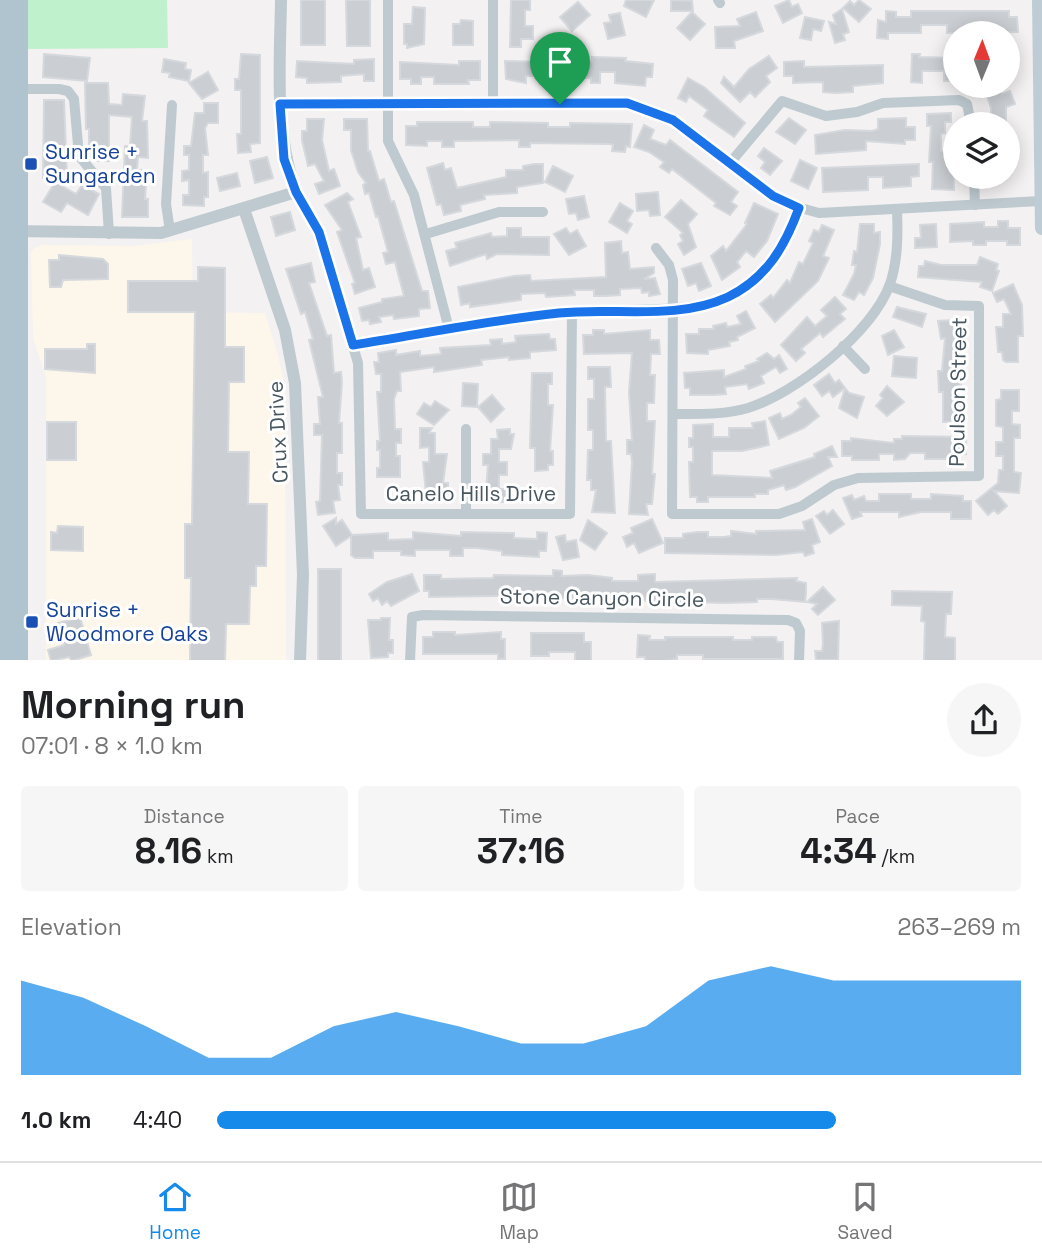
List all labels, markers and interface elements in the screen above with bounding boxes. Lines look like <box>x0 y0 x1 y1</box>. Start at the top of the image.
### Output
north arrow <box>943 21 1020 98</box>
map controls <box>943 21 1020 189</box>
pin <box>530 32 590 104</box>
icon: arrive <box>541 43 579 81</box>
button: layers <box>943 112 1020 189</box>
place label: Sunrise + Sungarden <box>45 138 156 189</box>
marker: Sunrise + Sungarden <box>23 156 39 172</box>
street label: Poulson Street <box>943 317 972 467</box>
street label: Crux Drive <box>261 380 294 484</box>
street label: Canelo Hills Drive <box>386 480 556 507</box>
street label: Stone Canyon Circle <box>500 582 704 613</box>
place label: Sunrise + Woodmore Oaks <box>46 596 208 647</box>
marker: Sunrise + Woodmore Oaks <box>24 614 40 630</box>
text: Morning run <box>21 681 246 729</box>
button: share <box>947 683 1021 757</box>
text: 07:01 · 8 × 1.0 km <box>21 731 203 761</box>
text: Distance <box>144 804 225 829</box>
text: Time <box>499 804 543 829</box>
text: Pace <box>835 804 880 829</box>
text: 8.16 <box>135 829 202 873</box>
text: 37:16 <box>477 829 565 873</box>
text: 4:34 <box>800 829 877 873</box>
text: km <box>202 844 234 869</box>
text: /km <box>877 844 915 869</box>
text: Elevation <box>21 912 122 942</box>
text: 263–269 m <box>897 912 1021 942</box>
text: 1.0 km <box>21 1105 91 1135</box>
text: 4:40 <box>133 1105 182 1135</box>
tab: Home <box>149 1178 201 1245</box>
tab: Map <box>499 1178 539 1245</box>
tab: Saved <box>837 1178 893 1245</box>

